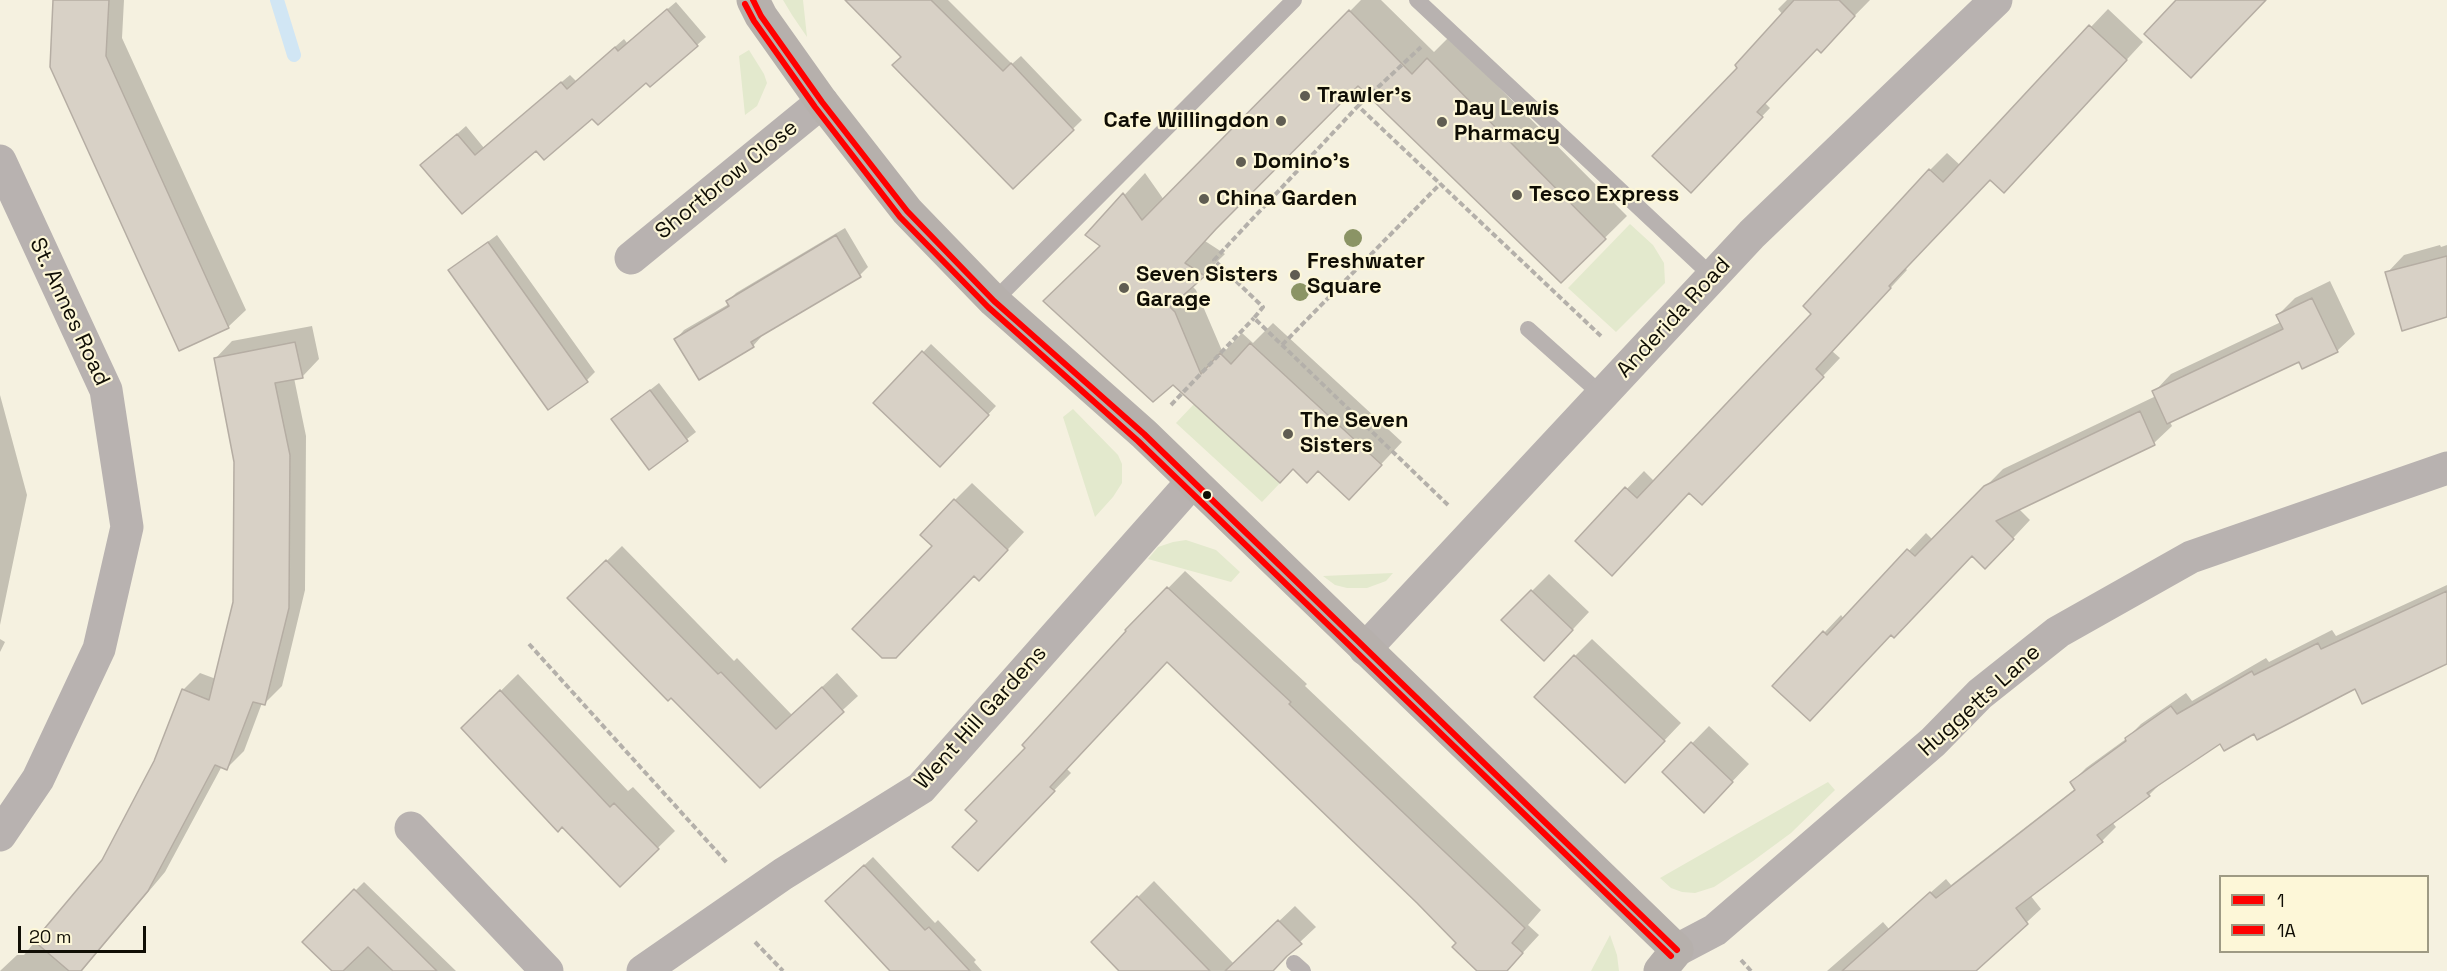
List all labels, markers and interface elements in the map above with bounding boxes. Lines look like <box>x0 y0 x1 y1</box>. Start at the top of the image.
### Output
place label: Trawler's <box>1317 83 1412 109</box>
marker: Trawler's <box>1298 89 1312 103</box>
place label: Day Lewis Pharmacy <box>1454 96 1560 148</box>
place label: Cafe Willingdon <box>1104 108 1269 134</box>
marker: Cafe Willingdon <box>1274 114 1288 128</box>
street label: Shortbrow Close <box>651 115 803 245</box>
marker: Day Lewis Pharmacy <box>1435 115 1449 129</box>
place label: Domino's <box>1253 149 1350 175</box>
marker: Domino's <box>1234 155 1248 169</box>
place label: Tesco Express <box>1529 182 1679 208</box>
place label: China Garden <box>1216 186 1357 212</box>
marker: Tesco Express <box>1510 188 1524 202</box>
marker: China Garden <box>1197 192 1211 206</box>
street label: St. Annes Road <box>23 234 115 390</box>
place label: Freshwater Square <box>1307 249 1425 300</box>
street label: Anderida Road <box>1612 252 1736 384</box>
place label: Seven Sisters Garage <box>1136 262 1278 314</box>
marker: Freshwater Square <box>1288 268 1302 282</box>
marker: Seven Sisters Garage <box>1117 281 1131 295</box>
place label: The Seven Sisters <box>1300 408 1408 460</box>
marker: The Seven Sisters <box>1281 427 1295 441</box>
unlabelled marker <box>1201 489 1213 501</box>
street label: Huggetts Lane <box>1914 639 2046 763</box>
street label: Went Hill Gardens <box>909 641 1053 795</box>
legend <box>2219 875 2429 953</box>
text: 1 <box>2277 889 2285 912</box>
scale bar <box>21 914 148 952</box>
text: 1A <box>2277 919 2296 942</box>
text: 20 m <box>29 925 72 948</box>

